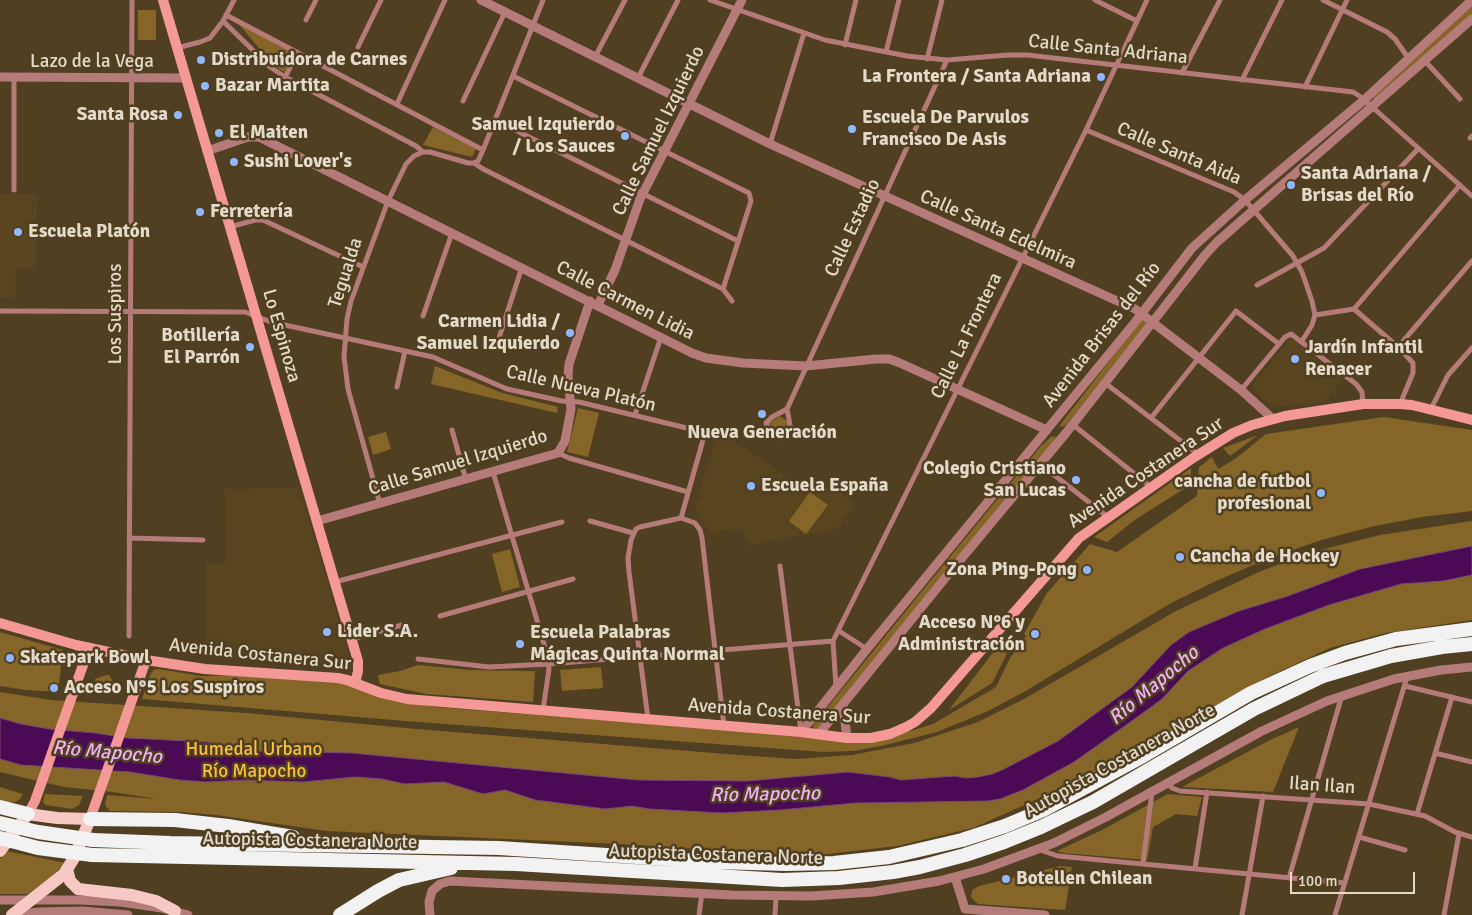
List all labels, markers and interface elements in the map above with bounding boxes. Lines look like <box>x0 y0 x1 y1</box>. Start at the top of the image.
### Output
street label: Calle Santa Adriana <box>1027 30 1189 70</box>
street label: Calle Samuel Izquierdo <box>608 42 710 220</box>
place label: Distribuidora de Carnes <box>211 49 407 71</box>
street label: Lazo de la Vega <box>30 51 154 73</box>
marker: Distribuidora de Carnes <box>195 54 207 66</box>
place label: La Frontera / Santa Adriana <box>862 66 1091 88</box>
marker: La Frontera / Santa Adriana <box>1095 71 1107 83</box>
place label: Bazar Martita <box>215 75 330 97</box>
marker: Bazar Martita <box>199 80 211 92</box>
place label: Santa Rosa <box>77 104 168 126</box>
place label: Escuela De Parvulos Francisco De Asis <box>862 107 1029 151</box>
marker: Santa Rosa <box>172 109 184 121</box>
place label: Samuel Izquierdo / Los Sauces <box>472 114 615 158</box>
street label: Calle Santa Aida <box>1113 118 1245 190</box>
place label: El Maiten <box>229 122 308 144</box>
marker: Escuela De Parvulos Francisco De Asis <box>846 123 858 135</box>
marker: El Maiten <box>213 127 225 139</box>
marker: Samuel Izquierdo / Los Sauces <box>619 130 631 142</box>
place label: Sushi Lover's <box>244 151 352 173</box>
marker: Sushi Lover's <box>228 156 240 168</box>
place label: Santa Adriana / Brisas del Río <box>1301 163 1431 207</box>
street label: Calle Estadio <box>820 175 886 281</box>
marker: Santa Adriana / Brisas del Río <box>1285 179 1297 191</box>
street label: Calle Santa Edelmira <box>916 185 1080 275</box>
place label: Ferretería <box>210 201 293 223</box>
marker: Ferretería <box>194 206 206 218</box>
place label: Escuela Platón <box>28 221 150 243</box>
marker: Escuela Platón <box>12 226 24 238</box>
street label: Tegualda <box>324 235 368 311</box>
street label: Calle Carmen Lidia <box>552 256 698 346</box>
street label: Avenida Brisas del Río <box>1038 258 1166 412</box>
street label: Los Suspiros <box>105 263 127 365</box>
street label: Calle La Frontera <box>927 269 1007 403</box>
street label: Lo Espinoza <box>257 287 305 385</box>
place label: Carmen Lidia / Samuel Izquierdo <box>417 311 560 355</box>
place label: Botillería El Parrón <box>161 325 240 369</box>
marker: Carmen Lidia / Samuel Izquierdo <box>564 327 576 339</box>
place label: Jardín Infantil Renacer <box>1305 337 1423 381</box>
marker: Botillería El Parrón <box>244 341 256 353</box>
marker: Jardín Infantil Renacer <box>1289 353 1301 365</box>
street label: Calle Nueva Platón <box>504 361 658 417</box>
marker: Nueva Generación <box>756 408 768 420</box>
street label: Avenida Costanera Sur <box>1064 412 1228 534</box>
place label: Nueva Generación <box>687 422 837 444</box>
street label: Calle Samuel Izquierdo <box>366 425 550 501</box>
place label: Colegio Cristiano San Lucas <box>923 458 1066 502</box>
place label: cancha de futbol profesional <box>1174 471 1311 515</box>
marker: Colegio Cristiano San Lucas <box>1070 474 1082 486</box>
place label: Escuela España <box>761 475 888 497</box>
marker: Escuela España <box>745 480 757 492</box>
marker: cancha de futbol profesional <box>1315 487 1327 499</box>
place label: Cancha de Hockey <box>1190 546 1339 568</box>
marker: Cancha de Hockey <box>1174 551 1186 563</box>
place label: Zona Ping-Pong <box>946 559 1077 581</box>
marker: Zona Ping-Pong <box>1081 564 1093 576</box>
place label: Acceso N°6 y Administración <box>898 612 1025 656</box>
place label: Lider S.A. <box>337 621 418 643</box>
place label: Escuela Palabras Mágicas Quinta Normal <box>530 622 725 666</box>
marker: Lider S.A. <box>321 626 333 638</box>
marker: Acceso N°6 y Administración <box>1029 628 1041 640</box>
street label: Avenida Costanera Sur <box>168 634 352 676</box>
marker: Escuela Palabras Mágicas Quinta Normal <box>514 638 526 650</box>
water label: Río Mapocho <box>1104 641 1204 731</box>
place label: Skatepark Bowl <box>20 647 150 669</box>
marker: Skatepark Bowl <box>4 652 16 664</box>
place label: Acceso N°5 Los Suspiros <box>64 677 264 699</box>
marker: Acceso N°5 Los Suspiros <box>48 682 60 694</box>
street label: Avenida Costanera Sur <box>687 694 871 730</box>
street label: Autopista Costanera Norte <box>1021 699 1219 823</box>
water label: Río Mapocho <box>51 736 163 770</box>
park label: Humedal Urbano Río Mapocho <box>186 739 322 783</box>
street label: Ilan Ilan <box>1288 772 1356 800</box>
water label: Río Mapocho <box>710 782 820 808</box>
street label: Autopista Costanera Norte <box>202 828 418 854</box>
street label: Autopista Costanera Norte <box>608 840 824 870</box>
scale bar <box>1292 862 1417 894</box>
place label: Botellen Chilean <box>1016 868 1152 890</box>
text: 100 m <box>1298 872 1338 890</box>
marker: Botellen Chilean <box>1000 873 1012 885</box>

